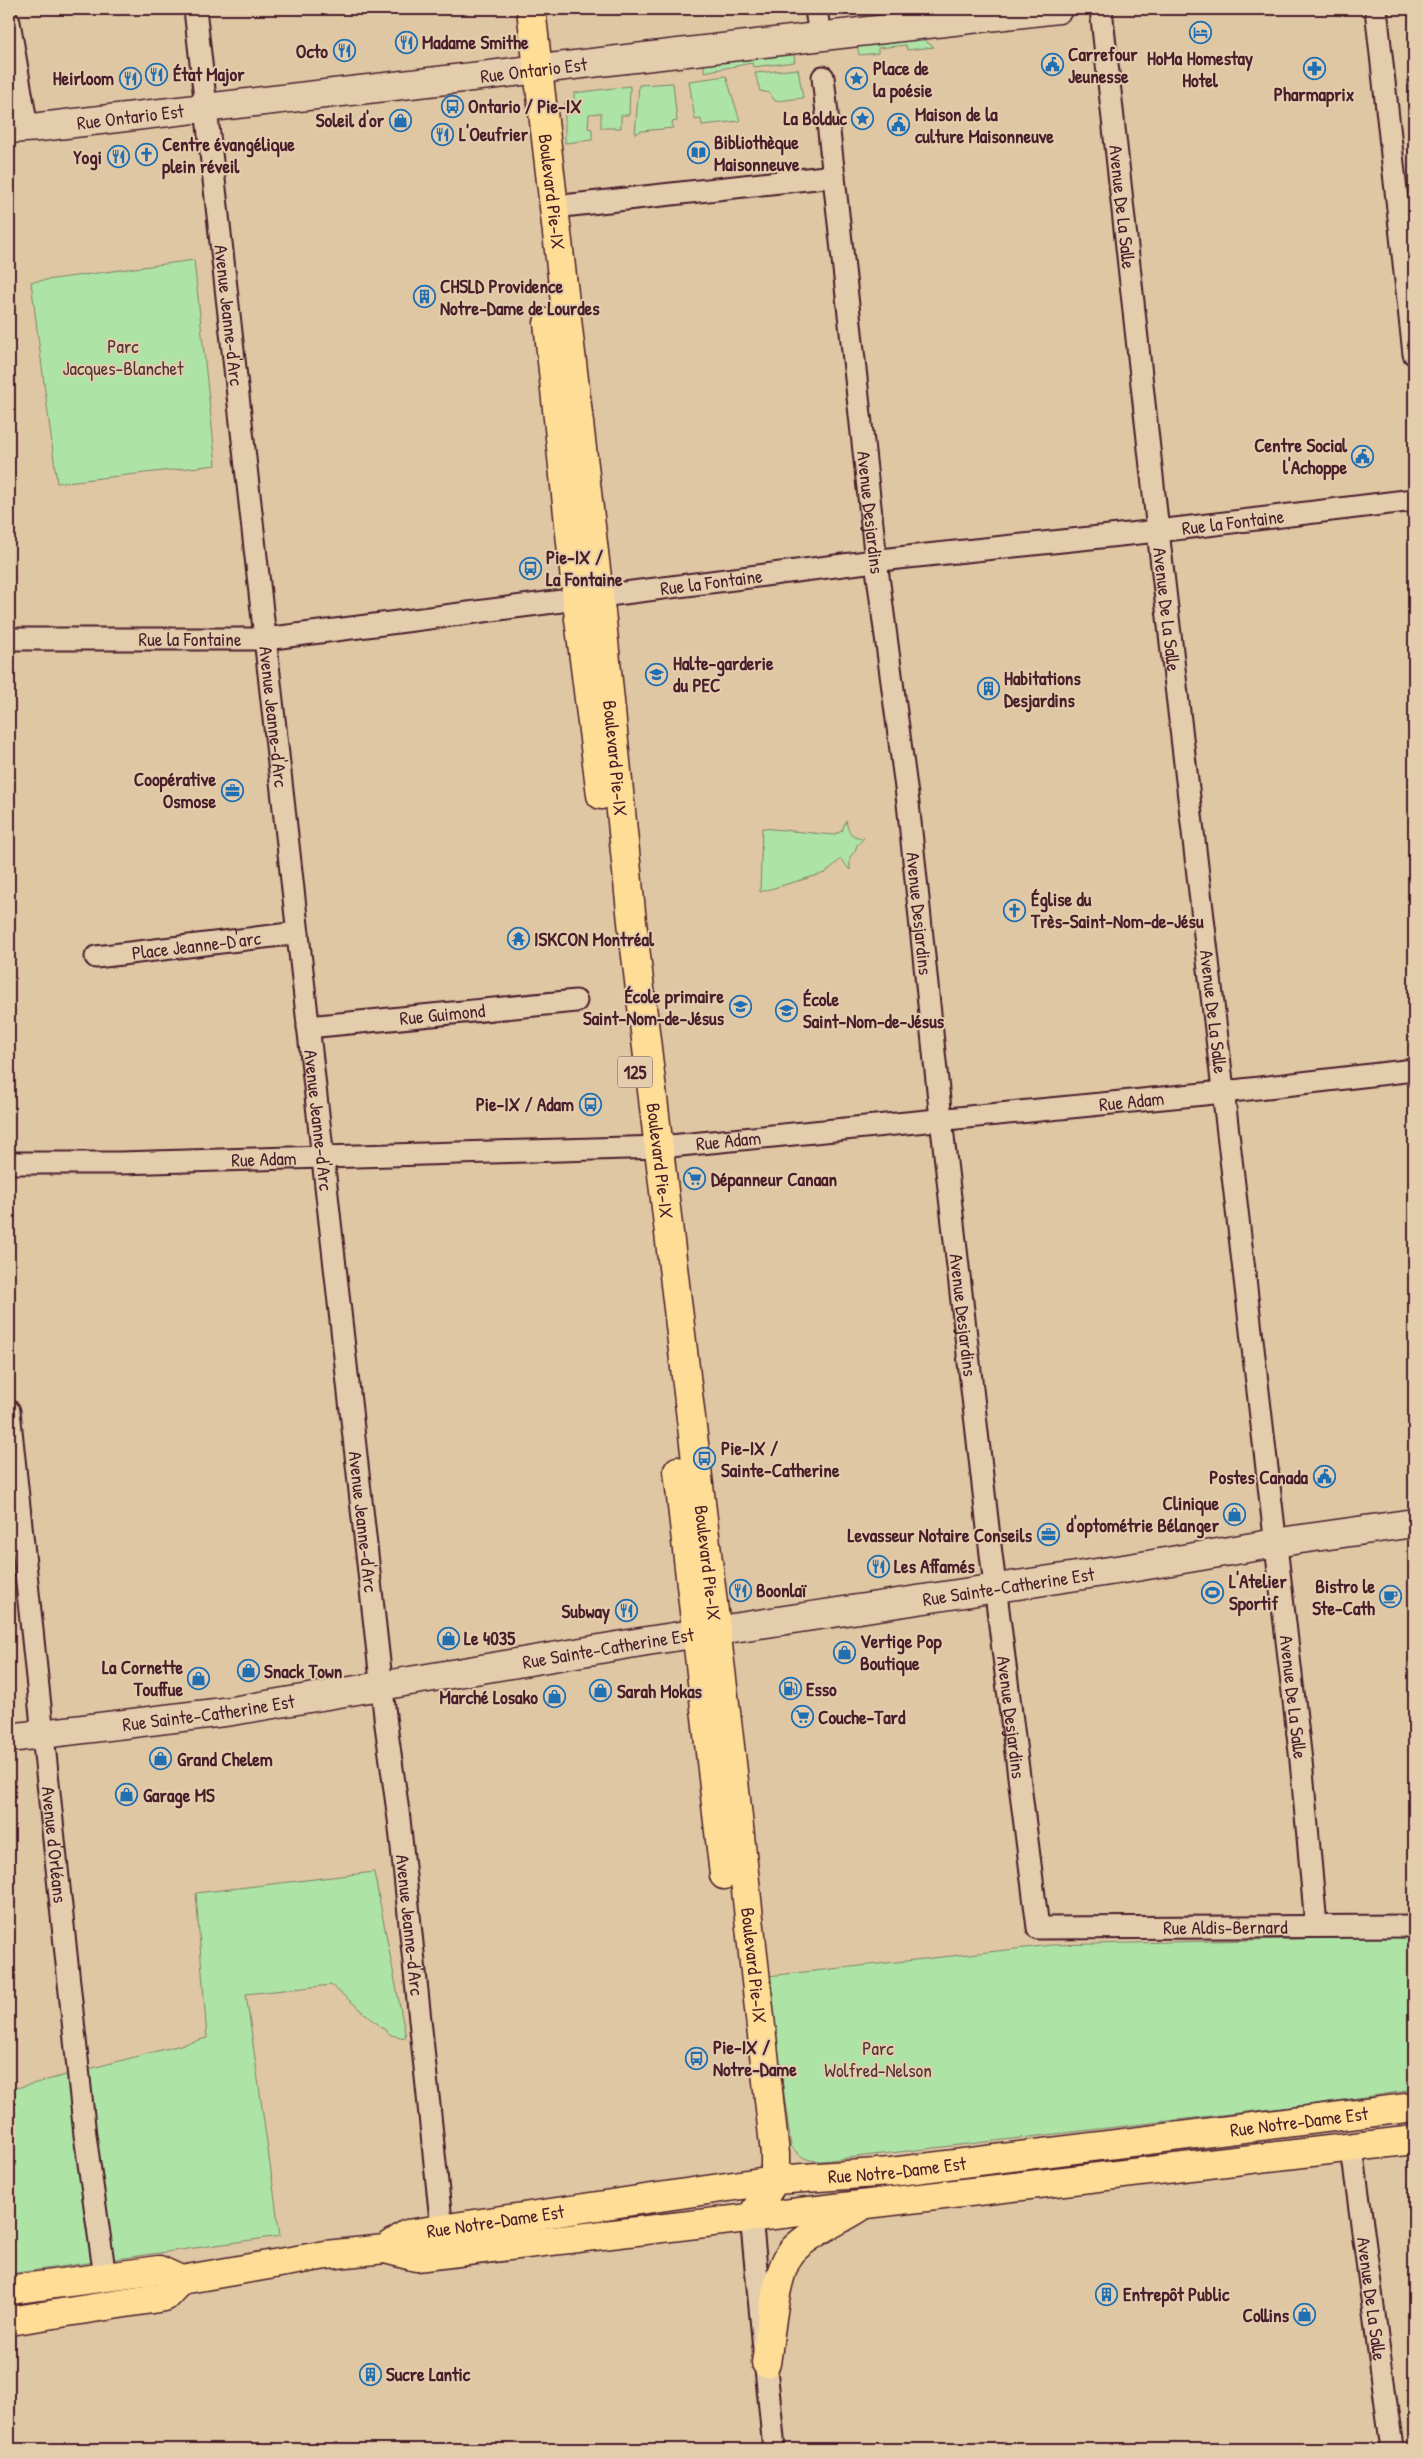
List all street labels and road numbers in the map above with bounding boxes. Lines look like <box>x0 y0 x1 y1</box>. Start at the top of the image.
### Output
street label: Rue Ontario Est <box>479 51 589 89</box>
street label: Rue Ontario Est <box>76 97 186 136</box>
street label: Boulevard Pie-IX <box>533 133 572 251</box>
street label: Avenue De La Salle <box>1103 144 1142 271</box>
street label: Avenue Jeanne-d'Arc <box>208 243 250 388</box>
street label: Avenue Desjardins <box>851 450 891 575</box>
street label: Rue la Fontaine <box>1180 503 1286 541</box>
street label: Avenue De La Salle <box>1147 546 1187 673</box>
street label: Rue la Fontaine <box>659 562 764 601</box>
street label: Rue la Fontaine <box>139 626 242 652</box>
street label: Avenue Jeanne-d'Arc <box>253 645 295 789</box>
street label: Boulevard Pie-IX <box>597 699 634 817</box>
street label: Avenue Desjardins <box>900 851 939 976</box>
street label: Place Jeanne-D'arc <box>130 924 263 966</box>
street label: Avenue De La Salle <box>1194 948 1234 1075</box>
street label: Rue Guimond <box>398 997 487 1031</box>
street label: Avenue Jeanne-d'Arc <box>298 1048 339 1193</box>
road number: 125 <box>618 1056 652 1088</box>
street label: Rue Adam <box>1098 1085 1165 1117</box>
street label: Boulevard Pie-IX <box>641 1101 680 1220</box>
street label: Rue Adam <box>695 1124 762 1156</box>
street label: Rue Adam <box>231 1145 297 1173</box>
street label: Avenue Desjardins <box>944 1252 983 1378</box>
street label: Avenue Jeanne-d'Arc <box>343 1450 384 1594</box>
street label: Boulevard Pie-IX <box>688 1504 728 1622</box>
street label: Rue Sainte-Catherine Est <box>921 1560 1097 1612</box>
street label: Rue Sainte-Catherine Est <box>520 1621 696 1675</box>
street label: Avenue De La Salle <box>1273 1634 1314 1761</box>
street label: Avenue Desjardins <box>991 1654 1032 1780</box>
street label: Rue Sainte-Catherine Est <box>121 1688 297 1737</box>
street label: Avenue d'Orléans <box>35 1785 74 1904</box>
street label: Avenue Jeanne-d'Arc <box>390 1853 430 1997</box>
street label: Boulevard Pie-IX <box>735 1906 774 2024</box>
street label: Rue Aldis-Bernard <box>1163 1914 1288 1940</box>
street label: Rue Notre-Dame Est <box>1229 2100 1370 2143</box>
street label: Rue Notre-Dame Est <box>827 2150 968 2189</box>
street label: Rue Notre-Dame Est <box>425 2198 566 2244</box>
street label: Avenue De La Salle <box>1351 2235 1393 2362</box>

